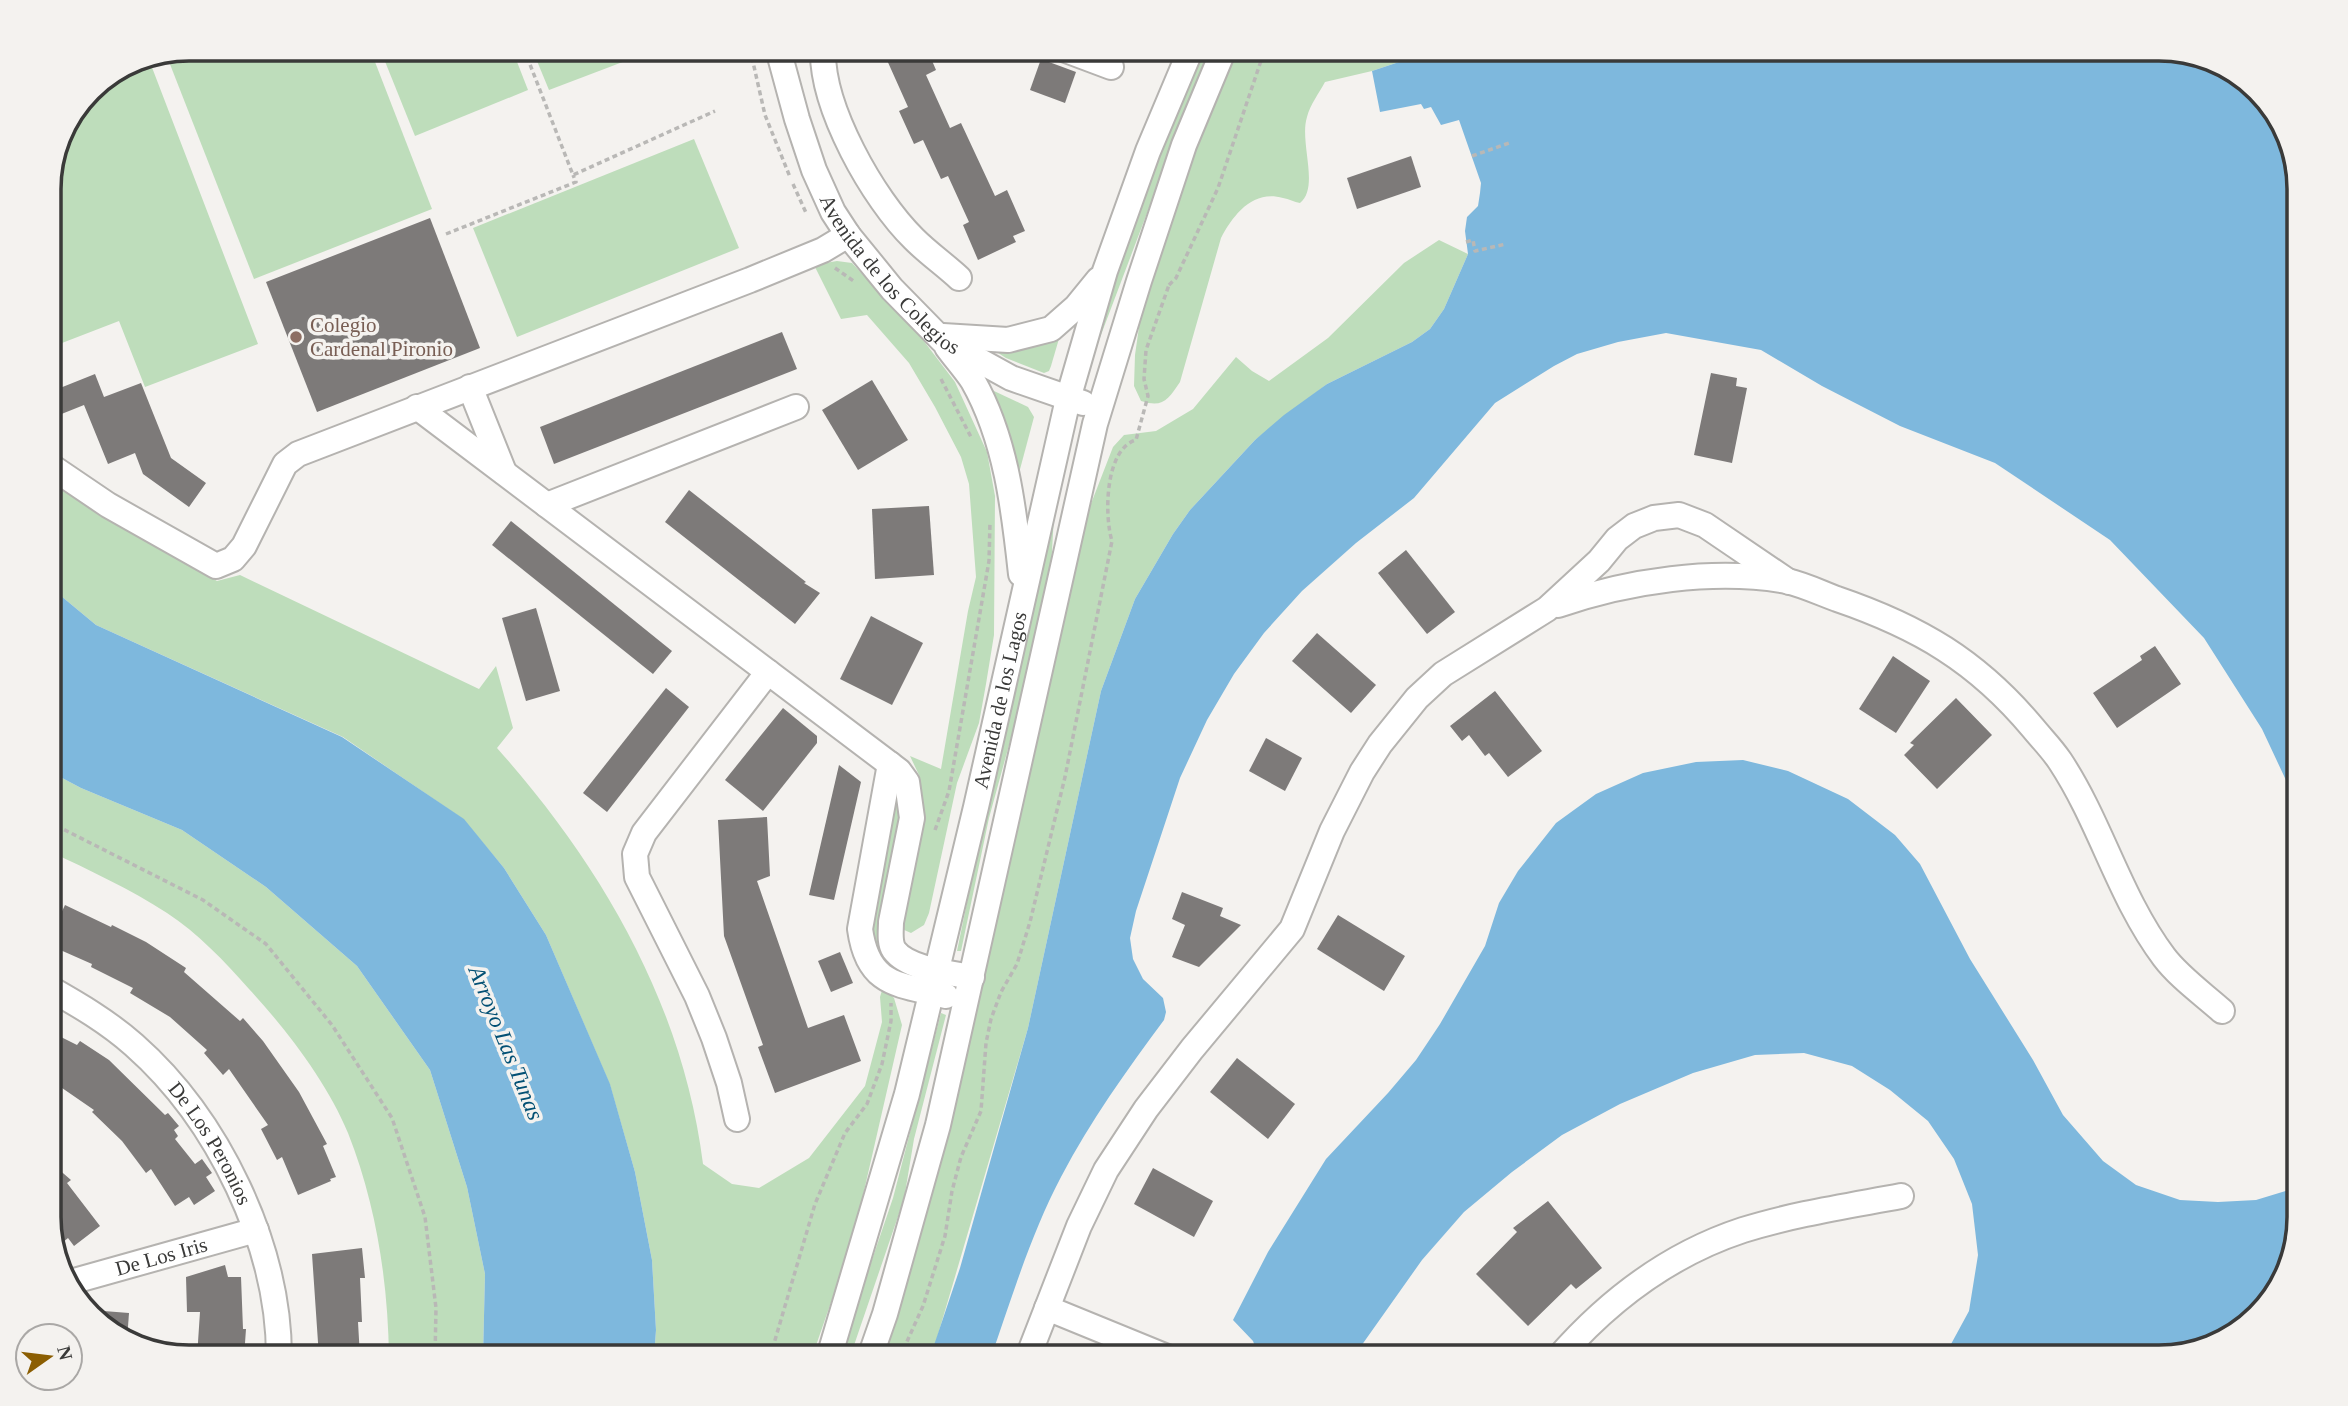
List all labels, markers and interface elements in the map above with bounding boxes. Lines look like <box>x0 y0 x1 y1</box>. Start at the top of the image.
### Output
street label: Avenida de los Colegios <box>815 191 964 359</box>
place label: Colegio Cardenal Pironio <box>310 313 453 361</box>
marker: Colegio Cardenal Pironio <box>288 329 304 345</box>
street label: Avenida de los Lagos <box>968 609 1032 791</box>
water label: Arroyo Las Tunas <box>463 960 548 1124</box>
street label: De Los Peronios <box>163 1077 257 1208</box>
street label: De Los Iris <box>113 1232 210 1281</box>
north arrow <box>14 1322 84 1392</box>
text: N <box>53 1344 77 1362</box>

